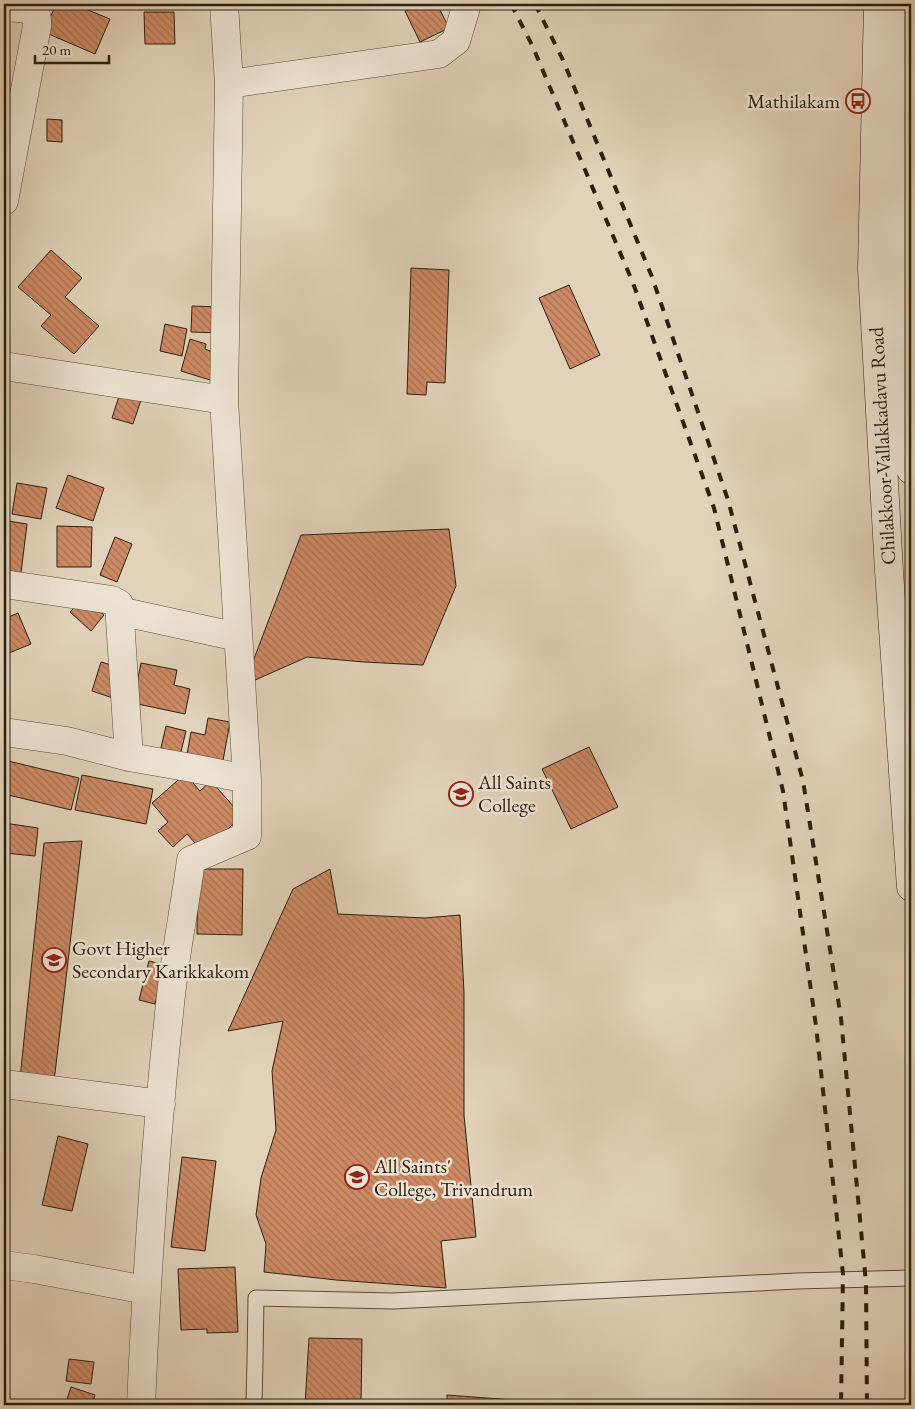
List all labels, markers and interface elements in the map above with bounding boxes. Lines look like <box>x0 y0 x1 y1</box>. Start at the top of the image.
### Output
scale bar <box>35 32 109 64</box>
text: 20 m <box>42 40 71 59</box>
place label: Mathilakam <box>747 88 840 114</box>
bus stop icon: Mathilakam <box>845 88 871 114</box>
street label: Chilakkoor-Vallakkadavu Road <box>863 326 901 566</box>
place label: All Saints College <box>477 769 551 818</box>
school or university icon: All Saints College <box>448 781 474 807</box>
place label: Govt Higher Secondary Karikkakom <box>72 935 250 984</box>
school or university icon: Govt Higher Secondary Karikkakom <box>41 947 67 973</box>
place label: All Saints' College, Trivandrum <box>373 1153 534 1202</box>
school or university icon: All Saints' College, Trivandrum <box>344 1164 370 1190</box>

